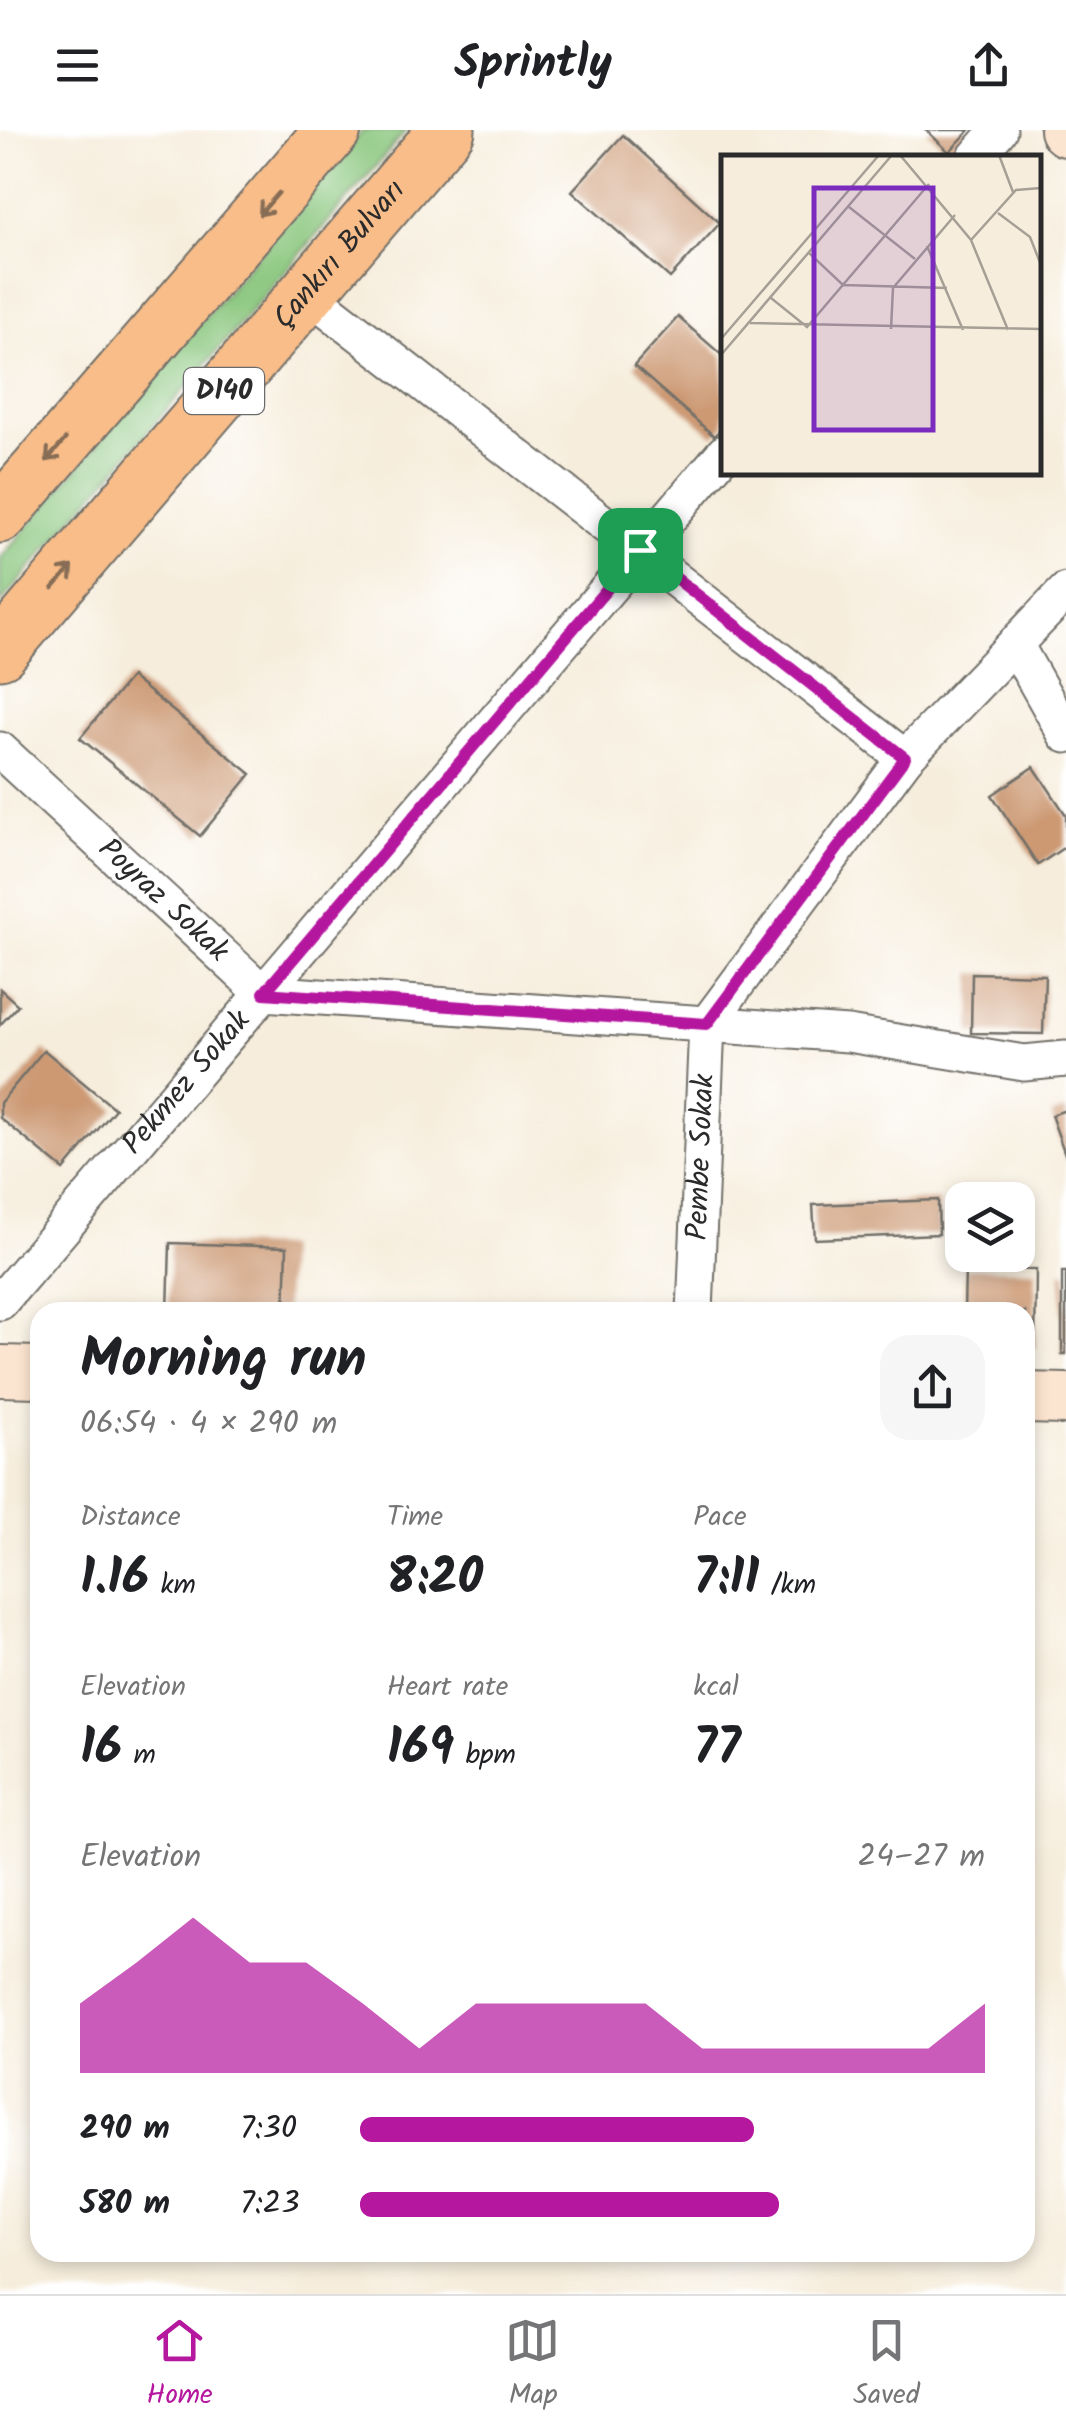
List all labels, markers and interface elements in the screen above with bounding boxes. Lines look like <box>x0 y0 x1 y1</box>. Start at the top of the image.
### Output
text: Sprintly <box>454 29 612 101</box>
icon: menu <box>50 38 105 93</box>
icon: share <box>961 38 1016 93</box>
inset map <box>721 155 1041 475</box>
street label: Çankırı Bulvarı <box>261 169 418 341</box>
one-way arrow <box>257 191 280 216</box>
road number: D140 <box>184 368 264 414</box>
one-way arrow <box>46 436 68 462</box>
pin <box>598 508 683 593</box>
icon: arrive <box>613 523 668 578</box>
one-way arrow <box>52 565 74 591</box>
street label: Poyraz Sokak <box>86 827 241 975</box>
street label: Pekmez Sokak <box>111 999 264 1166</box>
street label: Pembe Sokak <box>674 1072 729 1241</box>
map controls <box>945 1182 1035 1272</box>
button: layers <box>945 1182 1035 1272</box>
text: Morning run <box>80 1318 367 1405</box>
button: share <box>880 1335 985 1440</box>
text: 06:54 · 4 × 290 m <box>80 1399 337 1450</box>
text: Distance <box>80 1495 181 1540</box>
text: Time <box>387 1495 443 1540</box>
text: Pace <box>693 1495 747 1540</box>
text: 1.16 <box>80 1540 149 1620</box>
text: 8:20 <box>387 1540 483 1620</box>
text: 7:11 <box>693 1540 759 1620</box>
text: km <box>149 1563 196 1608</box>
text: /km <box>759 1563 816 1608</box>
text: Elevation <box>80 1665 186 1710</box>
text: Heart rate <box>387 1665 508 1710</box>
text: kcal <box>693 1665 739 1710</box>
text: 16 <box>80 1710 122 1790</box>
text: 169 <box>387 1710 454 1790</box>
text: 77 <box>693 1710 741 1790</box>
text: m <box>122 1733 156 1778</box>
text: bpm <box>454 1733 516 1778</box>
text: Elevation <box>80 1832 201 1883</box>
text: 24–27 m <box>858 1832 985 1883</box>
text: 290 m <box>80 2104 170 2155</box>
text: 7:30 <box>240 2104 297 2155</box>
text: 580 m <box>80 2179 170 2230</box>
text: 7:23 <box>240 2179 300 2230</box>
tab: Home <box>146 2313 213 2418</box>
tab: Map <box>505 2313 560 2418</box>
tab: Saved <box>853 2313 920 2418</box>

